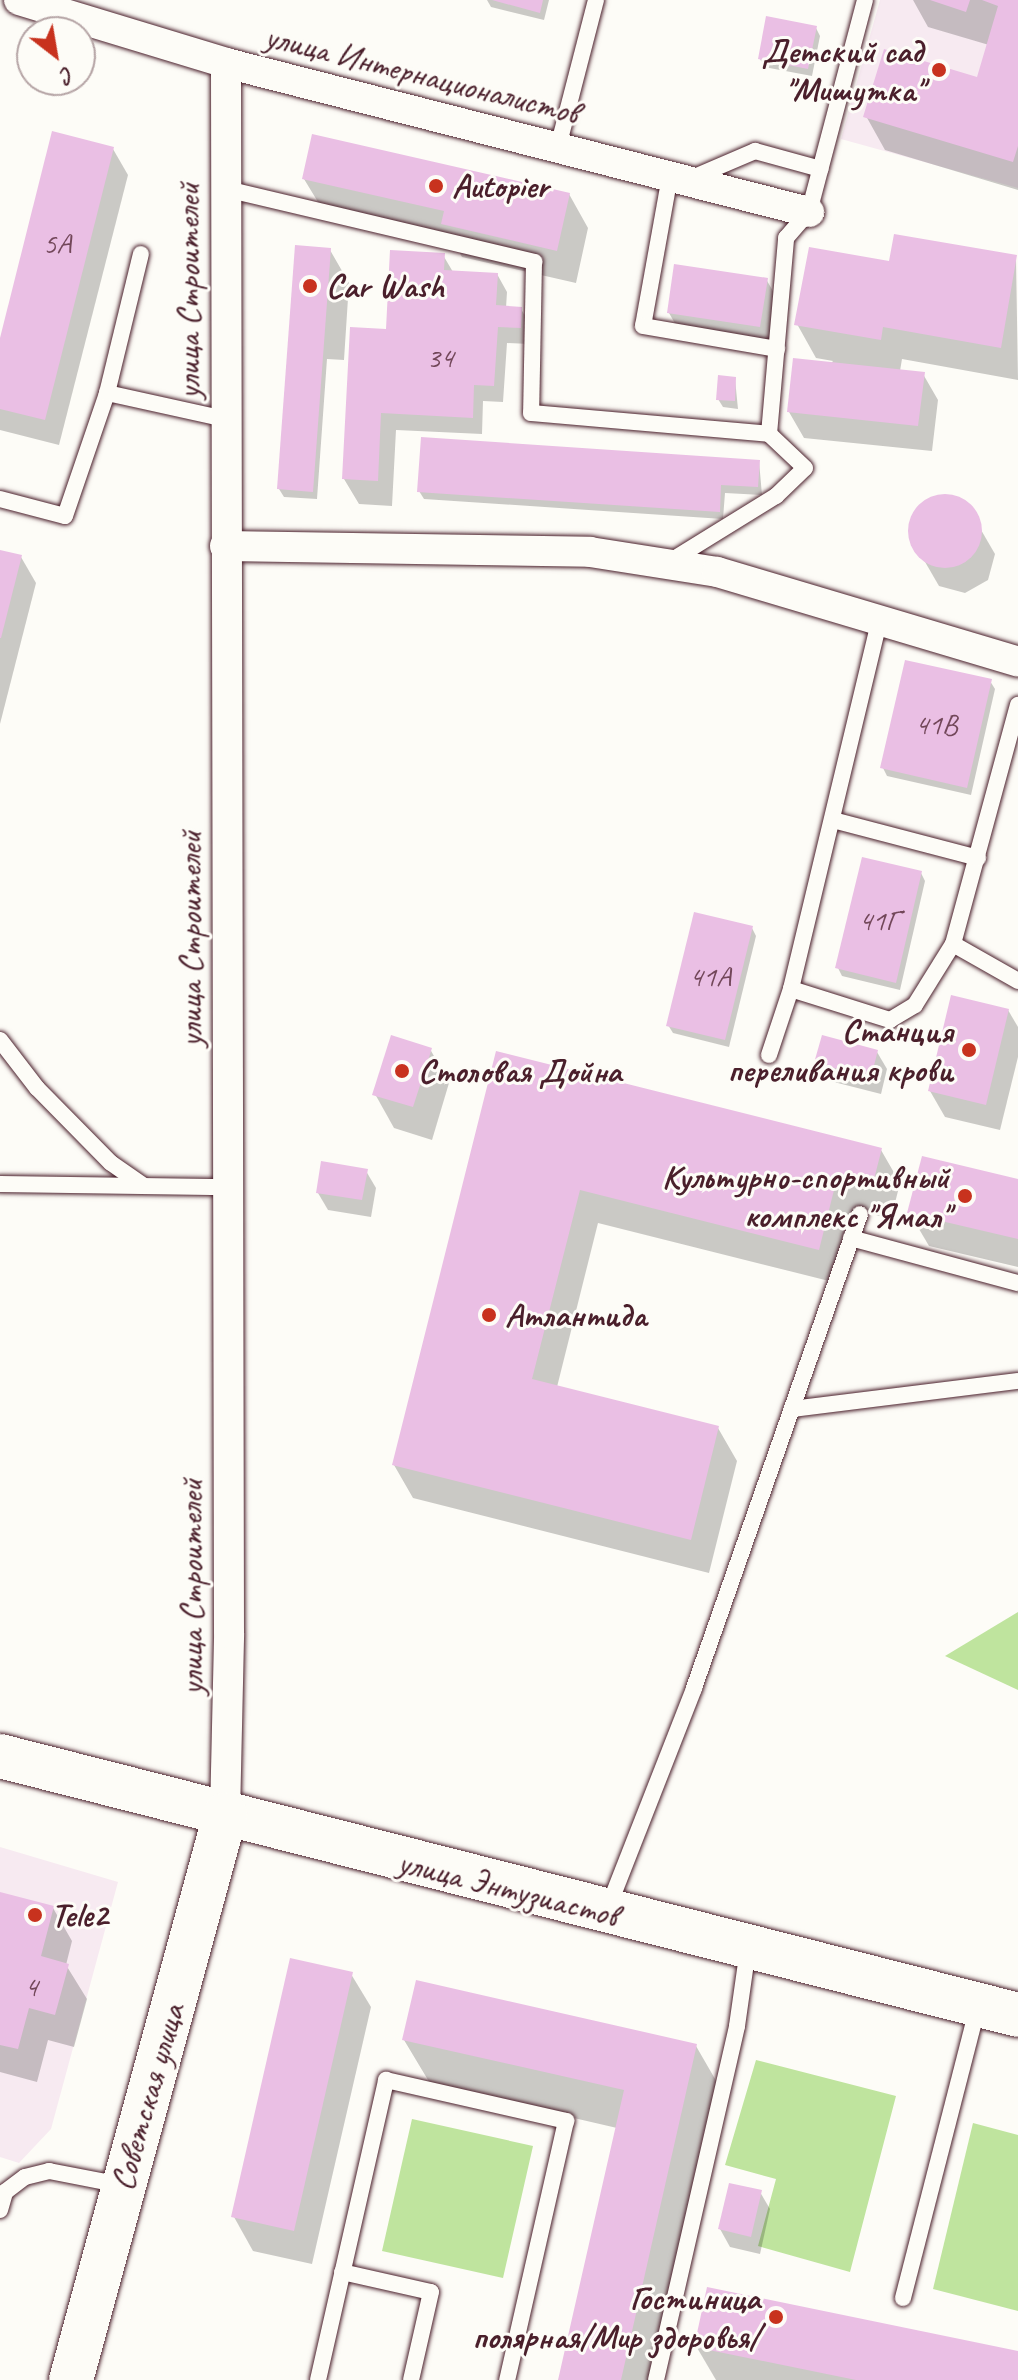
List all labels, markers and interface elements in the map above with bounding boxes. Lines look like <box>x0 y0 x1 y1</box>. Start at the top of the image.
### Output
street label: улица Интернационалистов <box>260 15 584 133</box>
north arrow <box>16 16 96 96</box>
place label: Детский сад "Мишутка" <box>762 30 923 110</box>
text: С <box>55 60 79 90</box>
marker: Детский сад "Мишутка" <box>930 61 948 79</box>
place label: Autopier <box>452 166 548 206</box>
marker: Autopier <box>427 177 445 195</box>
street label: улица Строителей <box>168 184 208 398</box>
house number: 5А <box>43 225 71 261</box>
place label: Car Wash <box>326 266 445 306</box>
marker: Car Wash <box>301 277 319 295</box>
house number: 34 <box>427 339 453 375</box>
house number: 41В <box>915 706 957 742</box>
street label: улица Строителей <box>170 832 210 1046</box>
house number: 41Г <box>859 902 899 938</box>
house number: 41А <box>689 958 731 994</box>
place label: Станция переливания крови <box>726 1010 953 1090</box>
marker: Станция переливания крови <box>960 1041 978 1059</box>
place label: Столовая Дойна <box>418 1051 620 1091</box>
marker: Столовая Дойна <box>393 1062 411 1080</box>
place label: Культурно-спортивный комплекс "Ямал" <box>662 1156 949 1236</box>
marker: Культурно-спортивный комплекс "Ямал" <box>956 1187 974 1205</box>
place label: Атлантида <box>505 1295 646 1335</box>
marker: Атлантида <box>480 1306 498 1324</box>
street label: улица Строителей <box>171 1480 211 1694</box>
street label: улица Энтузиастов <box>391 1840 625 1936</box>
place label: Tele2 <box>51 1895 108 1935</box>
marker: Tele2 <box>26 1906 44 1924</box>
house number: 4 <box>24 1968 38 2004</box>
street label: Советская улица <box>101 1998 193 2196</box>
place label: Гостиница полярная/Мир здоровья/ <box>472 2277 760 2356</box>
marker: Гостиница полярная/Мир здоровья/ <box>767 2308 785 2326</box>

